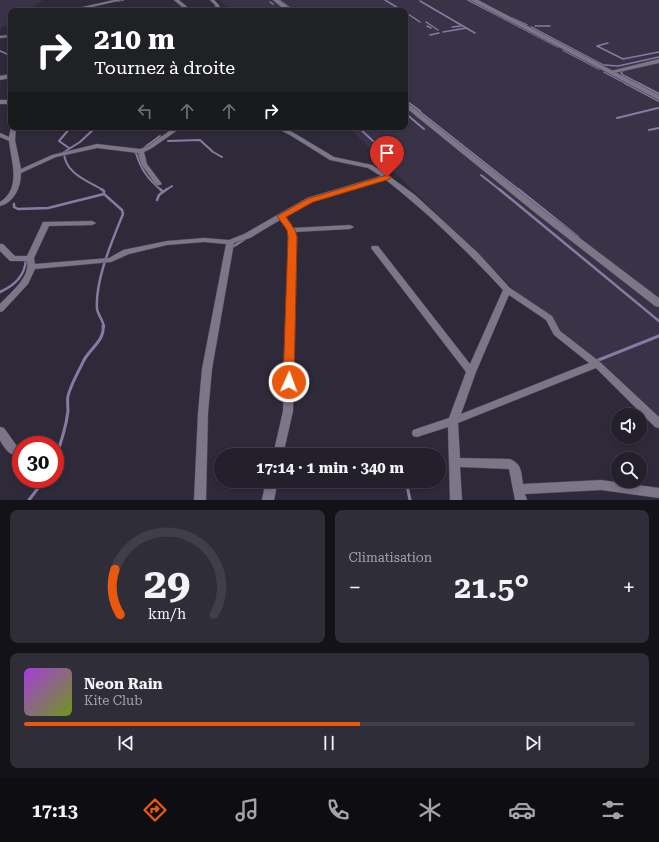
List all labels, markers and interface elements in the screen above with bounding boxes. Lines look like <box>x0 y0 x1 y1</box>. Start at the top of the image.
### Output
text: 210 m <box>94 23 175 56</box>
icon: right <box>28 24 80 76</box>
text: Tournez à droite <box>94 57 235 78</box>
icon: left <box>134 100 156 122</box>
icon: ahead <box>176 100 198 122</box>
icon: ahead <box>218 100 240 122</box>
icon: right <box>260 100 282 122</box>
pin <box>370 136 404 177</box>
icon: arrive <box>376 142 398 164</box>
position arrow <box>268 361 310 403</box>
map controls <box>611 408 647 488</box>
button: sound <box>611 408 647 444</box>
speed limit sign: 30 <box>12 436 64 488</box>
button: search <box>611 452 647 488</box>
text: 17:14 · 1 min · 340 m <box>256 459 404 477</box>
text: Climatisation <box>349 550 432 565</box>
text: 29 <box>144 558 191 607</box>
text: 21.5° <box>454 570 529 605</box>
text: − <box>349 575 361 600</box>
text: + <box>623 575 635 600</box>
text: km/h <box>148 605 186 621</box>
text: Neon Rain <box>84 675 163 693</box>
text: Kite Club <box>84 693 143 708</box>
icon: previous <box>115 732 137 754</box>
icon: pause <box>318 732 340 754</box>
icon: next <box>522 732 544 754</box>
icon: directions <box>141 796 169 824</box>
icon: music <box>233 796 261 824</box>
icon: phone <box>324 796 352 824</box>
icon: climate <box>416 796 444 824</box>
icon: car <box>508 796 536 824</box>
icon: filters <box>599 796 627 824</box>
text: 17:13 <box>32 800 78 821</box>

